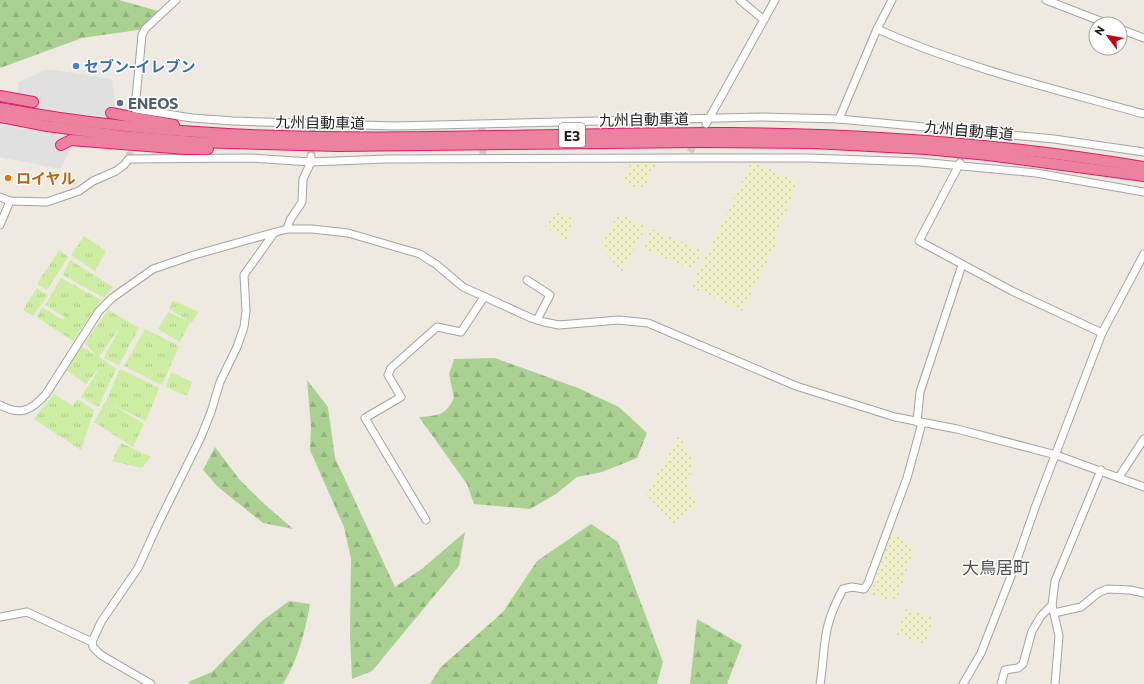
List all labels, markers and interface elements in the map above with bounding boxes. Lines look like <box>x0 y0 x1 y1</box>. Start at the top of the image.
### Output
north arrow <box>1088 16 1128 56</box>
text: N <box>1091 23 1107 37</box>
place label: セブン-イレブン <box>84 57 195 75</box>
marker: セブン-イレブン <box>71 61 81 71</box>
place label: ENEOS <box>128 94 178 112</box>
marker: ENEOS <box>115 98 125 108</box>
street label: 九州自動車道 <box>599 109 689 129</box>
street label: 九州自動車道 <box>275 112 365 132</box>
street label: 九州自動車道 <box>923 117 1015 143</box>
road number: E3 <box>559 123 585 147</box>
place label: ロイヤル <box>16 169 76 187</box>
marker: ロイヤル <box>3 173 13 183</box>
district label: 大鳥居町 <box>962 557 1030 578</box>

